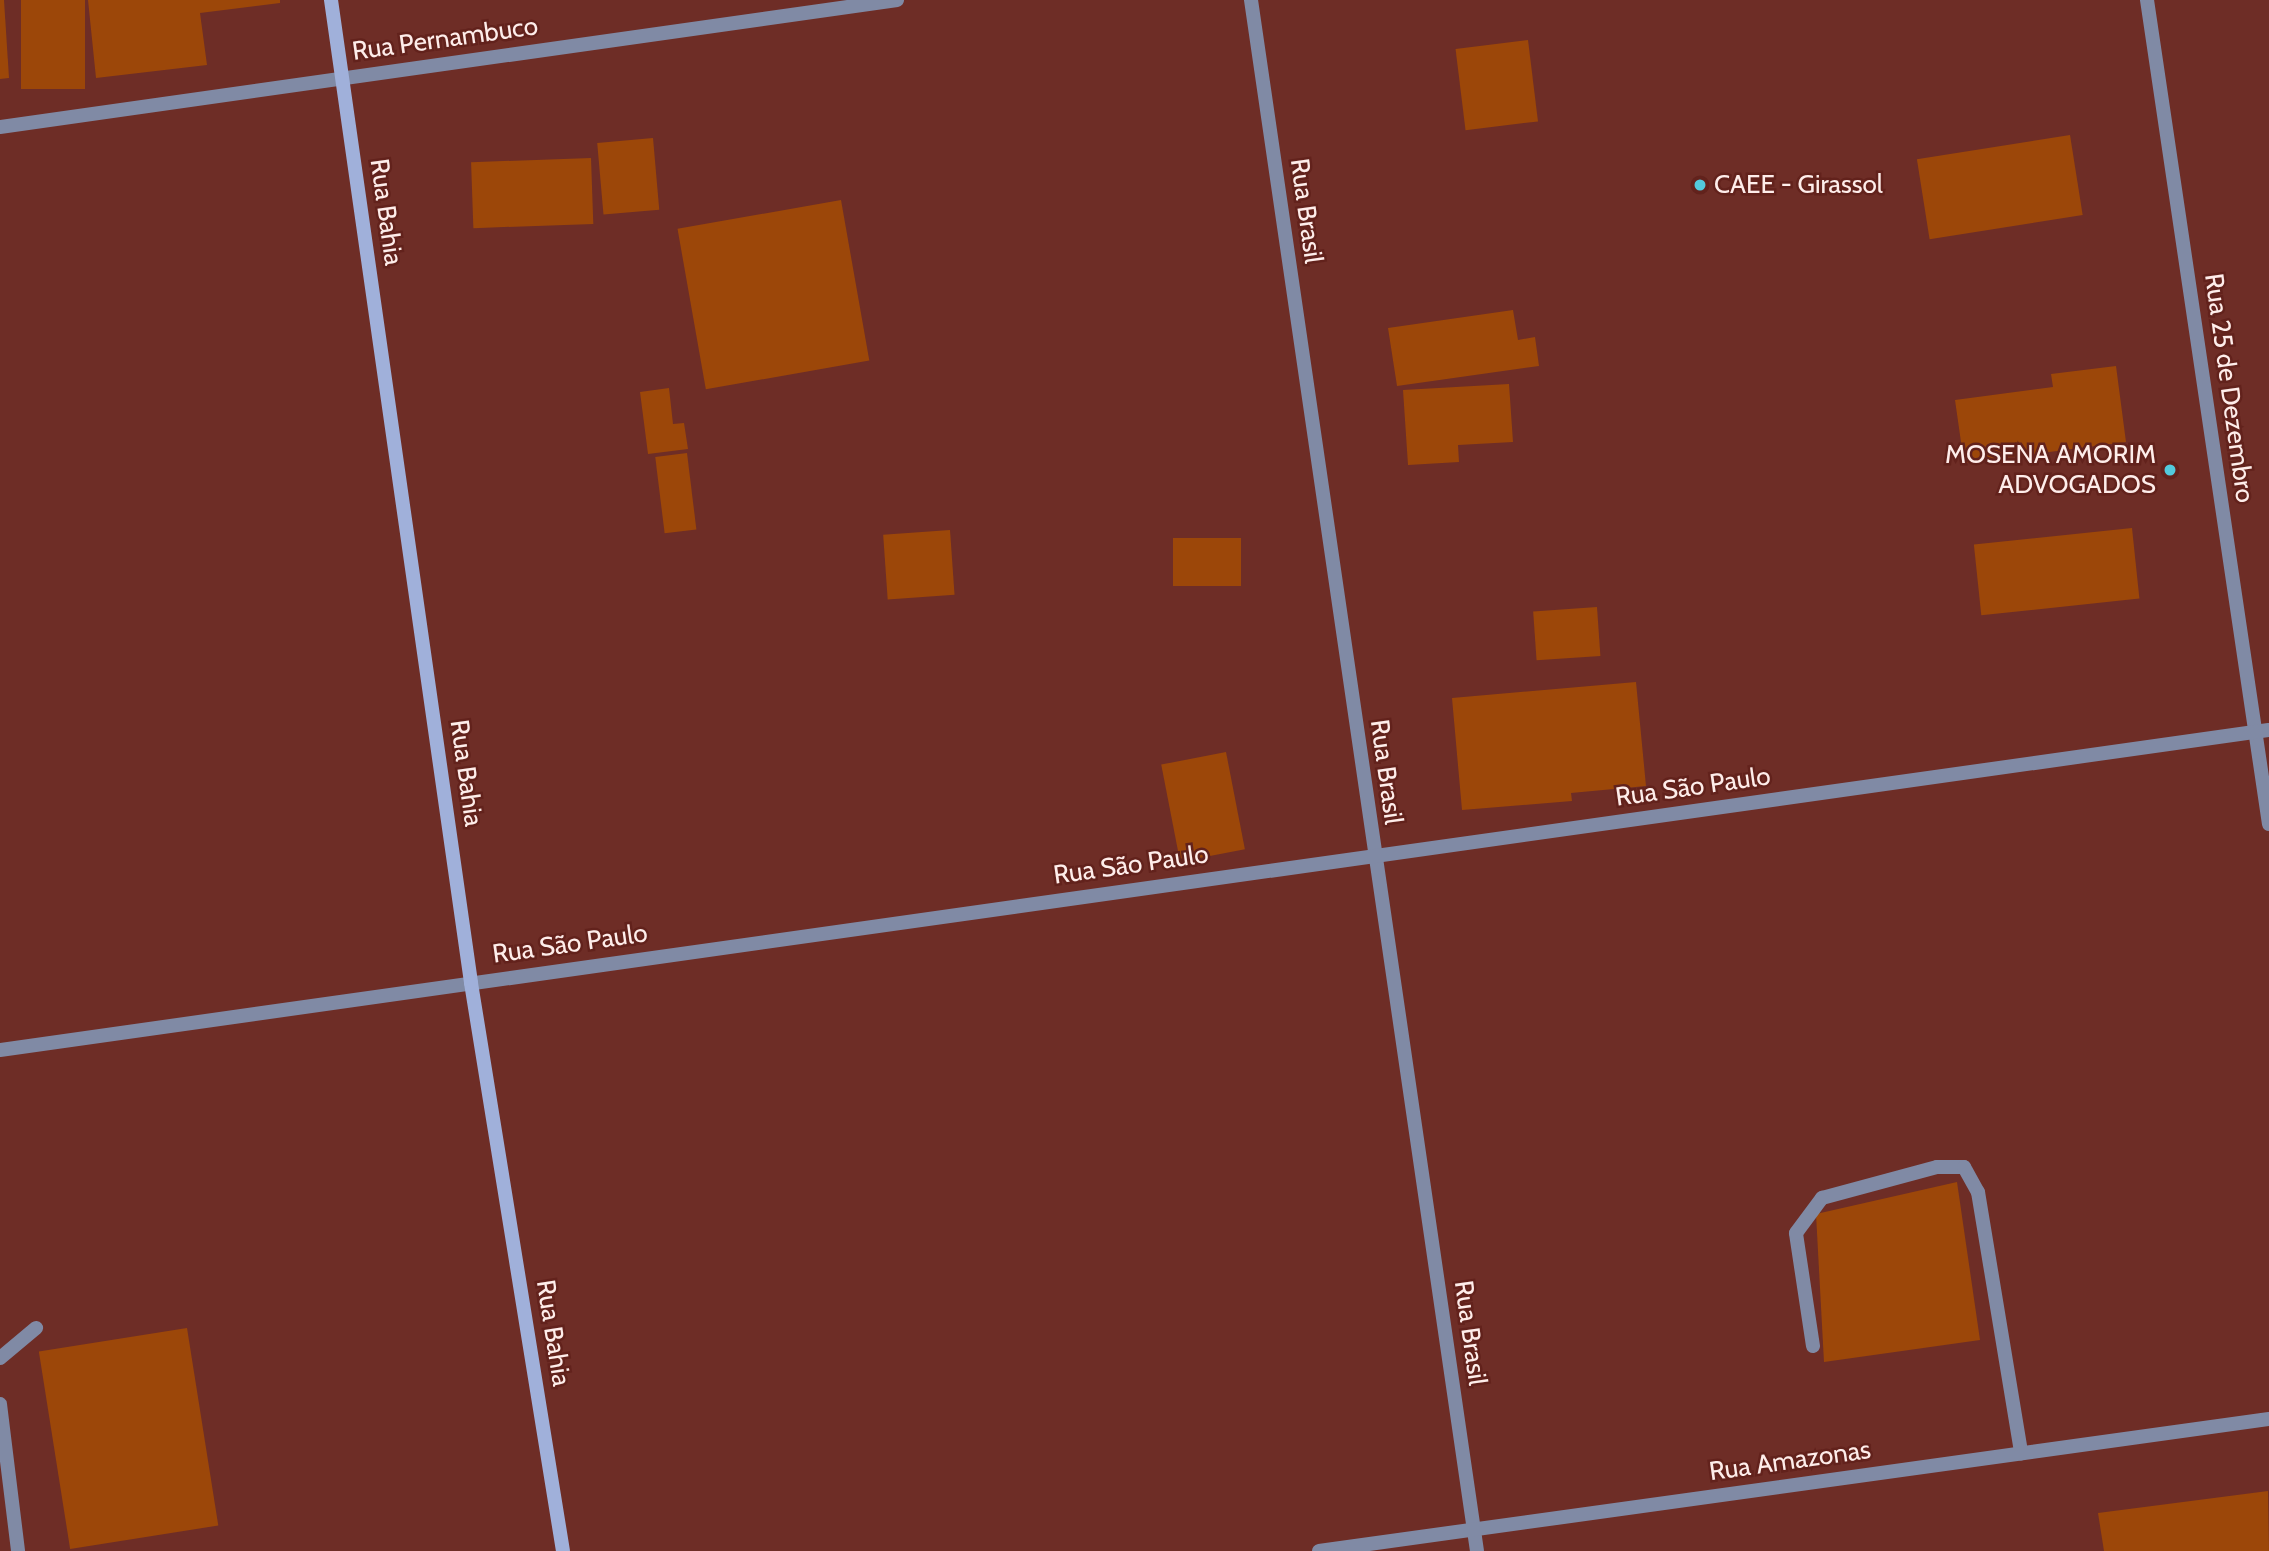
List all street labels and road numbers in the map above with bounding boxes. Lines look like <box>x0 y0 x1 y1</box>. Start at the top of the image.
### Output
street label: Rua Pernambuco <box>350 11 540 67</box>
street label: Rua Bahia <box>363 157 409 267</box>
street label: Rua Brasil <box>1283 157 1329 265</box>
street label: Rua 25 de Dezembro <box>2197 271 2261 505</box>
street label: Rua Bahia <box>443 718 489 828</box>
street label: Rua Brasil <box>1363 718 1409 826</box>
street label: Rua São Paulo <box>1614 761 1772 813</box>
street label: Rua São Paulo <box>1052 839 1210 891</box>
street label: Rua São Paulo <box>491 918 649 970</box>
street label: Rua Bahia <box>529 1278 577 1388</box>
street label: Rua Brasil <box>1447 1279 1493 1387</box>
street label: Rua Amazonas <box>1707 1434 1873 1488</box>

